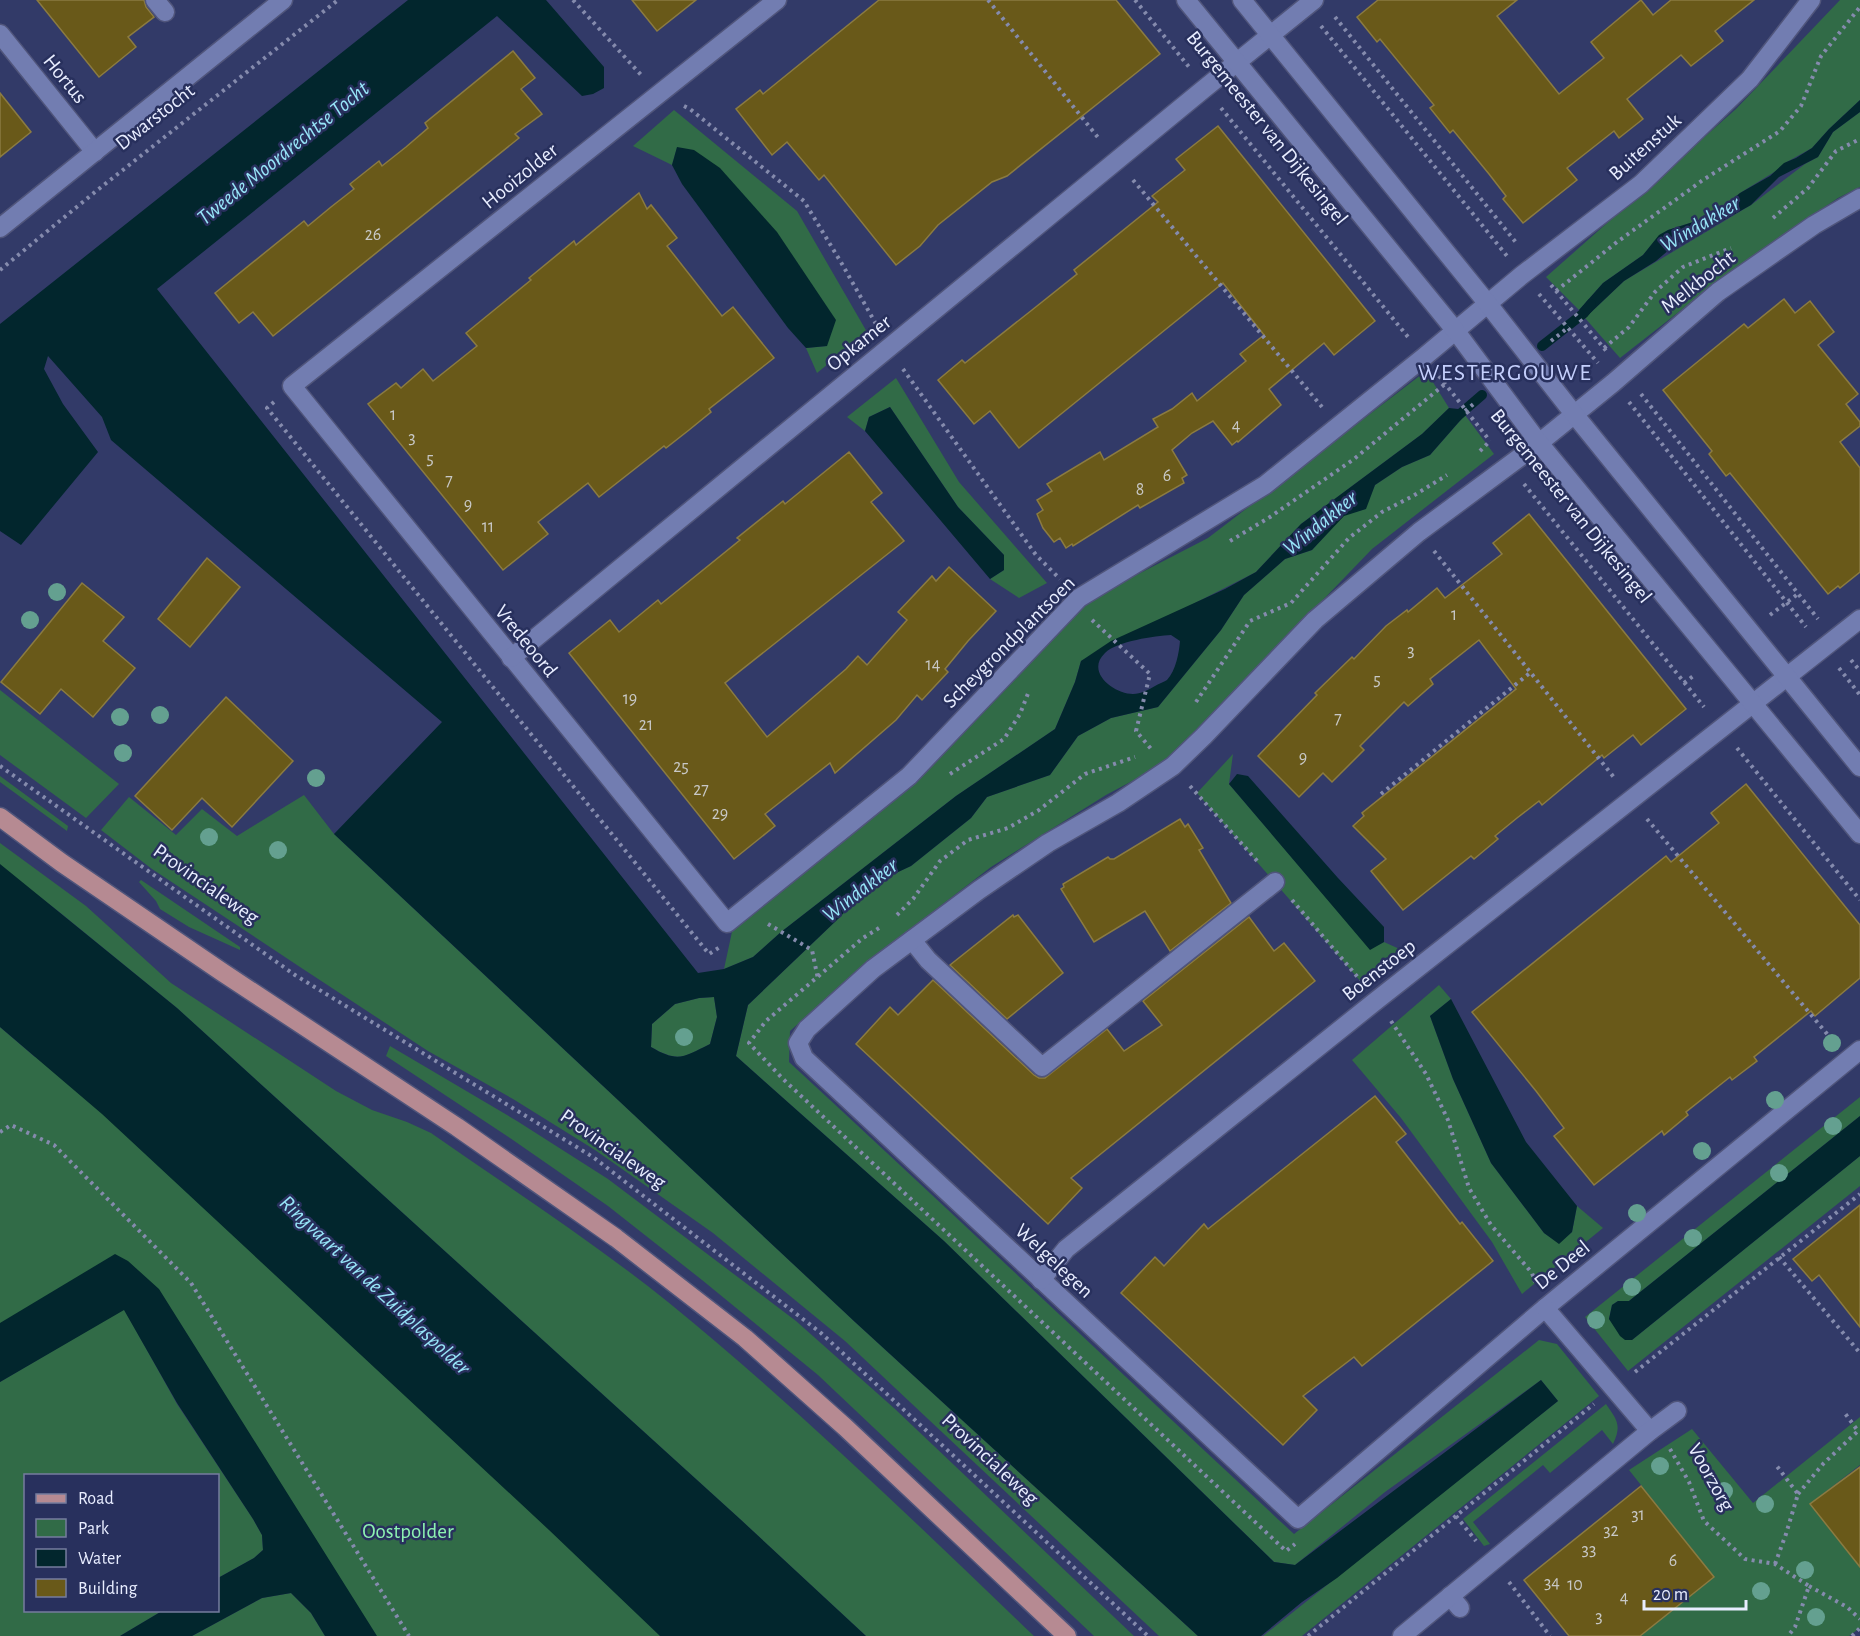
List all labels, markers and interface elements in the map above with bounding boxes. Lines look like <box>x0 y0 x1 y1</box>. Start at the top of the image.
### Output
street label: Burgemeester van Dijkesingel <box>1182 27 1352 229</box>
street label: Hortus <box>39 51 91 107</box>
water label: Tweede Moordrechtse Tocht <box>193 77 374 229</box>
street label: Dwarstocht <box>112 80 199 154</box>
street label: Buitenstuk <box>1605 109 1685 184</box>
street label: Hooizolder <box>478 139 562 213</box>
water label: Windakker <box>1656 191 1744 256</box>
house number: 26 <box>365 226 381 244</box>
street label: Melkbocht <box>1657 247 1739 317</box>
street label: Opkamer <box>823 311 895 375</box>
district label: WESTERGOUWE <box>1418 361 1592 385</box>
street label: Burgemeester van Dijkesingel <box>1486 405 1656 607</box>
house number: 1 <box>390 406 396 424</box>
house number: 4 <box>1232 417 1241 435</box>
house number: 3 <box>408 429 416 447</box>
house number: 5 <box>426 450 434 468</box>
house number: 6 <box>1163 467 1171 485</box>
house number: 7 <box>445 472 453 490</box>
house number: 8 <box>1136 481 1144 499</box>
water label: Windakker <box>1279 486 1362 559</box>
house number: 9 <box>464 496 472 514</box>
house number: 11 <box>482 518 494 536</box>
street label: Scheygrondplantsoen <box>939 572 1079 712</box>
street label: Vredeoord <box>491 601 561 681</box>
house number: 1 <box>1451 606 1457 624</box>
house number: 3 <box>1407 642 1415 660</box>
house number: 14 <box>926 656 941 674</box>
house number: 5 <box>1373 671 1381 689</box>
house number: 19 <box>623 690 637 708</box>
house number: 7 <box>1334 710 1342 728</box>
house number: 21 <box>639 716 653 734</box>
house number: 9 <box>1299 749 1307 767</box>
house number: 25 <box>673 758 689 776</box>
house number: 27 <box>693 781 709 799</box>
house number: 29 <box>712 805 728 823</box>
street label: Provincialeweg <box>149 840 263 928</box>
water label: Windakker <box>818 853 902 926</box>
street label: Boenstoep <box>1338 935 1420 1005</box>
street label: Provincialeweg <box>556 1105 670 1193</box>
water label: Ringvaart van de Zuidplaspolder <box>275 1191 475 1380</box>
street label: Welgelegen <box>1011 1220 1097 1302</box>
street label: De Deel <box>1530 1236 1594 1294</box>
street label: Provincialeweg <box>938 1409 1043 1509</box>
street label: Voorzorg <box>1684 1440 1738 1515</box>
legend <box>24 1474 219 1612</box>
text: Road <box>78 1490 114 1508</box>
house number: 31 <box>1631 1506 1645 1524</box>
text: Park <box>78 1520 110 1538</box>
park label: Oostpolder <box>362 1521 454 1542</box>
house number: 32 <box>1603 1522 1619 1540</box>
house number: 33 <box>1582 1541 1596 1559</box>
text: Water <box>78 1550 121 1568</box>
house number: 6 <box>1669 1552 1677 1570</box>
scale bar <box>1644 1573 1746 1611</box>
house number: 34 <box>1544 1574 1560 1592</box>
house number: 10 <box>1567 1576 1583 1594</box>
text: Building <box>78 1580 138 1598</box>
text: 20 m <box>1653 1586 1688 1604</box>
house number: 4 <box>1620 1589 1629 1607</box>
house number: 3 <box>1595 1608 1603 1626</box>

